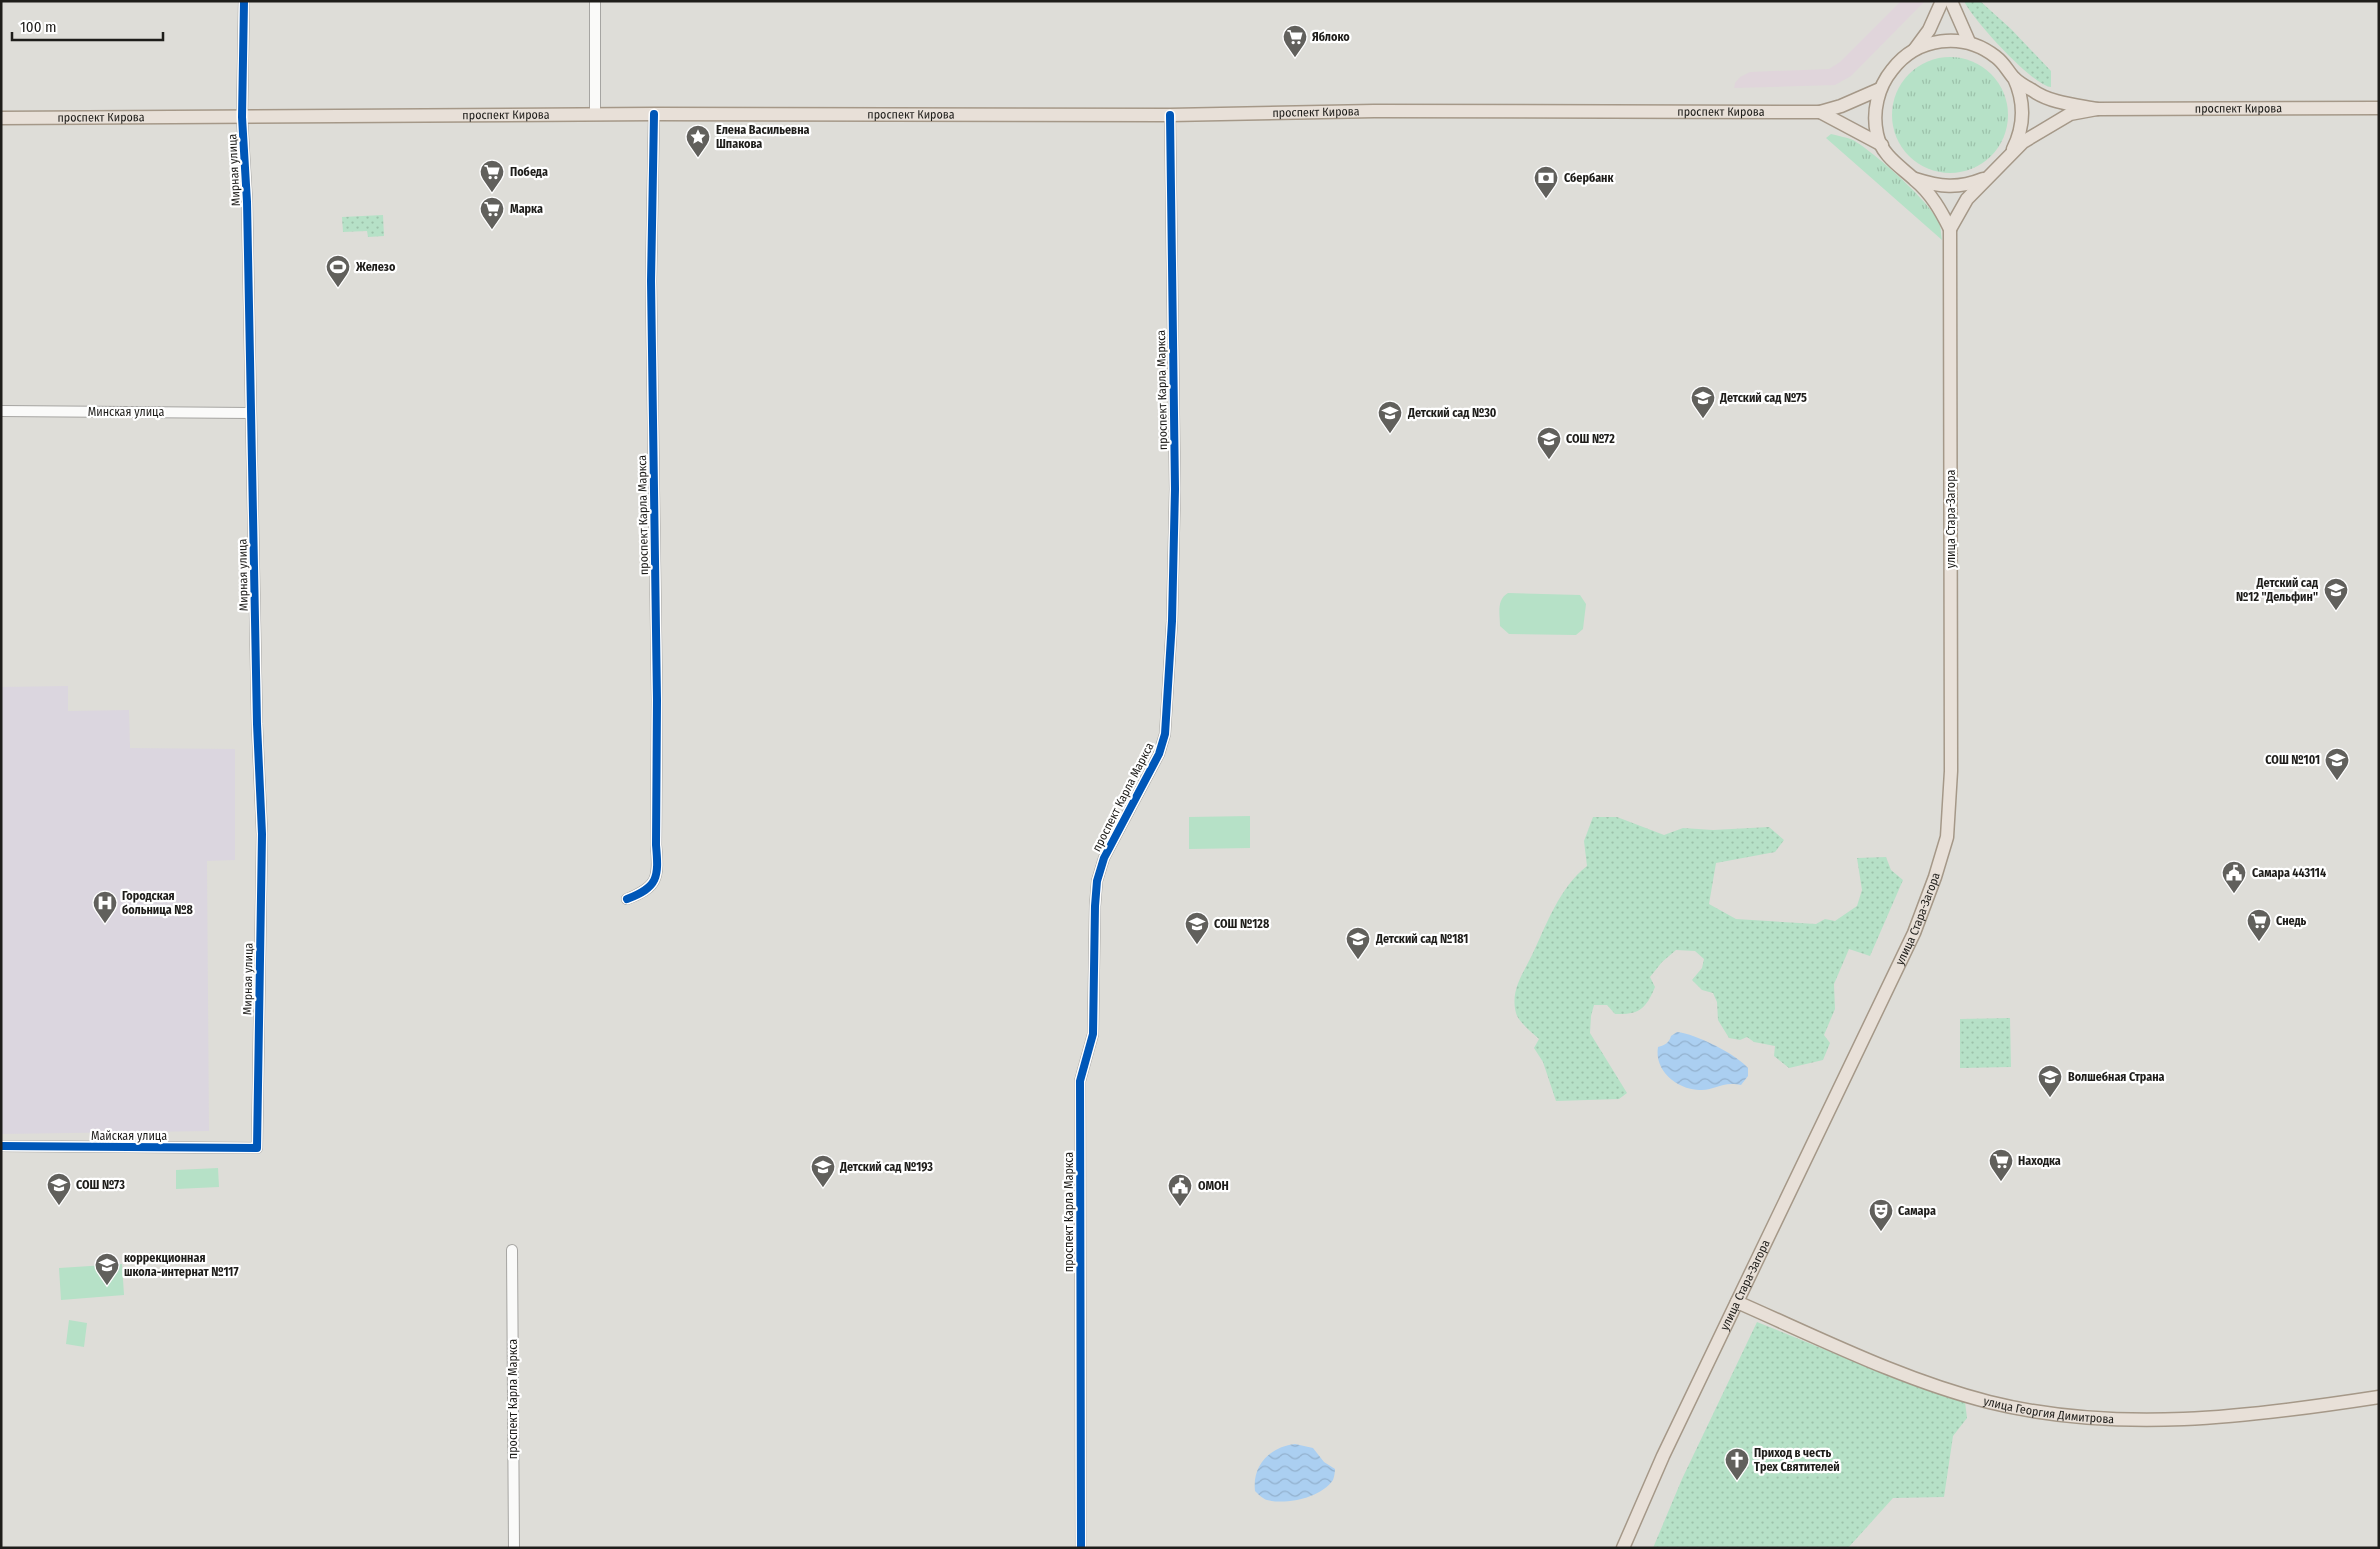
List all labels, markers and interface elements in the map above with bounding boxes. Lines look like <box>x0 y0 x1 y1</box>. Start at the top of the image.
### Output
scale bar <box>12 10 164 42</box>
text: 100 m <box>20 18 57 36</box>
supermarket icon: Яблоко <box>1282 24 1308 58</box>
place label: Яблоко <box>1312 30 1350 44</box>
street label: проспект Кирова <box>2195 101 2282 116</box>
street label: проспект Кирова <box>1272 104 1360 120</box>
street label: проспект Кирова <box>1677 105 1765 119</box>
street label: проспект Кирова <box>867 107 955 122</box>
street label: проспект Кирова <box>462 108 550 122</box>
street label: проспект Кирова <box>57 110 145 125</box>
place label: Елена Васильевна Шпакова <box>716 123 810 151</box>
place icon: Елена Васильевна Шпакова <box>685 124 711 158</box>
street label: Мирная улица <box>225 133 243 207</box>
supermarket icon: Победа <box>479 159 505 193</box>
place label: Победа <box>510 165 548 179</box>
bank icon: Сбербанк <box>1533 165 1559 199</box>
place label: Сбербанк <box>1564 171 1614 185</box>
supermarket icon: Марка <box>479 196 505 230</box>
place label: Марка <box>510 202 543 216</box>
sports icon: Железо <box>325 254 351 288</box>
place label: Железо <box>355 260 396 274</box>
street label: проспект Карла Маркса <box>1154 330 1170 450</box>
school or university icon: Детский сад №75 <box>1690 385 1716 419</box>
place label: Детский сад №75 <box>1719 391 1807 405</box>
school or university icon: Детский сад №30 <box>1377 400 1403 434</box>
street label: Минская улица <box>88 405 164 419</box>
place label: Детский сад №30 <box>1407 406 1497 420</box>
school or university icon: СОШ №72 <box>1536 426 1562 460</box>
place label: СОШ №72 <box>1566 432 1615 446</box>
street label: проспект Карла Маркса <box>635 455 651 575</box>
street label: улица Стара-Загора <box>1944 470 1958 568</box>
street label: Мирная улица <box>235 539 251 611</box>
place label: Детский сад №12 "Дельфин" <box>2236 576 2318 604</box>
school or university icon: Детский сад №12 "Дельфин" <box>2323 577 2349 611</box>
street label: проспект Карла Маркса <box>1089 740 1157 854</box>
school or university icon: СОШ №101 <box>2324 747 2350 781</box>
place label: СОШ №101 <box>2265 753 2320 767</box>
public building icon: Самара 443114 <box>2221 860 2247 894</box>
place label: Самара 443114 <box>2252 866 2326 880</box>
street label: улица Стара-Загора <box>1893 871 1943 967</box>
place label: Городская больница №8 <box>122 889 193 917</box>
hospital icon: Городская больница №8 <box>92 890 118 924</box>
supermarket icon: Снедь <box>2246 908 2272 942</box>
school or university icon: СОШ №128 <box>1184 911 1210 945</box>
place label: Снедь <box>2276 914 2307 928</box>
place label: СОШ №128 <box>1214 917 1270 931</box>
school or university icon: Детский сад №181 <box>1345 926 1371 960</box>
place label: Детский сад №181 <box>1375 932 1468 946</box>
street label: Мирная улица <box>240 943 256 1015</box>
school or university icon: Волшебная Страна <box>2037 1064 2063 1098</box>
place label: Волшебная Страна <box>2068 1070 2165 1084</box>
street label: Майская улица <box>91 1129 167 1143</box>
supermarket icon: Находка <box>1988 1148 2014 1182</box>
street label: проспект Карла Маркса <box>1062 1152 1076 1272</box>
school or university icon: Детский сад №193 <box>810 1154 836 1188</box>
place label: Находка <box>2018 1154 2061 1168</box>
place label: Детский сад №193 <box>839 1160 933 1174</box>
school or university icon: СОШ №73 <box>46 1172 72 1206</box>
public building icon: ОМОН <box>1167 1173 1193 1207</box>
place label: СОШ №73 <box>76 1178 125 1192</box>
place label: ОМОН <box>1198 1179 1229 1193</box>
theatre icon: Самара <box>1868 1198 1894 1232</box>
place label: Самара <box>1898 1204 1936 1218</box>
street label: улица Стара-Загора <box>1717 1237 1773 1333</box>
place label: коррекционная школа-интернат №117 <box>124 1251 239 1279</box>
school or university icon: коррекционная школа-интернат №117 <box>94 1252 120 1286</box>
street label: проспект Карла Маркса <box>506 1339 520 1459</box>
street label: улица Георгия Димитрова <box>1982 1394 2115 1426</box>
place label: Приход в честь Трех Святителей <box>1754 1446 1840 1474</box>
church icon: Приход в честь Трех Святителей <box>1724 1447 1750 1481</box>

